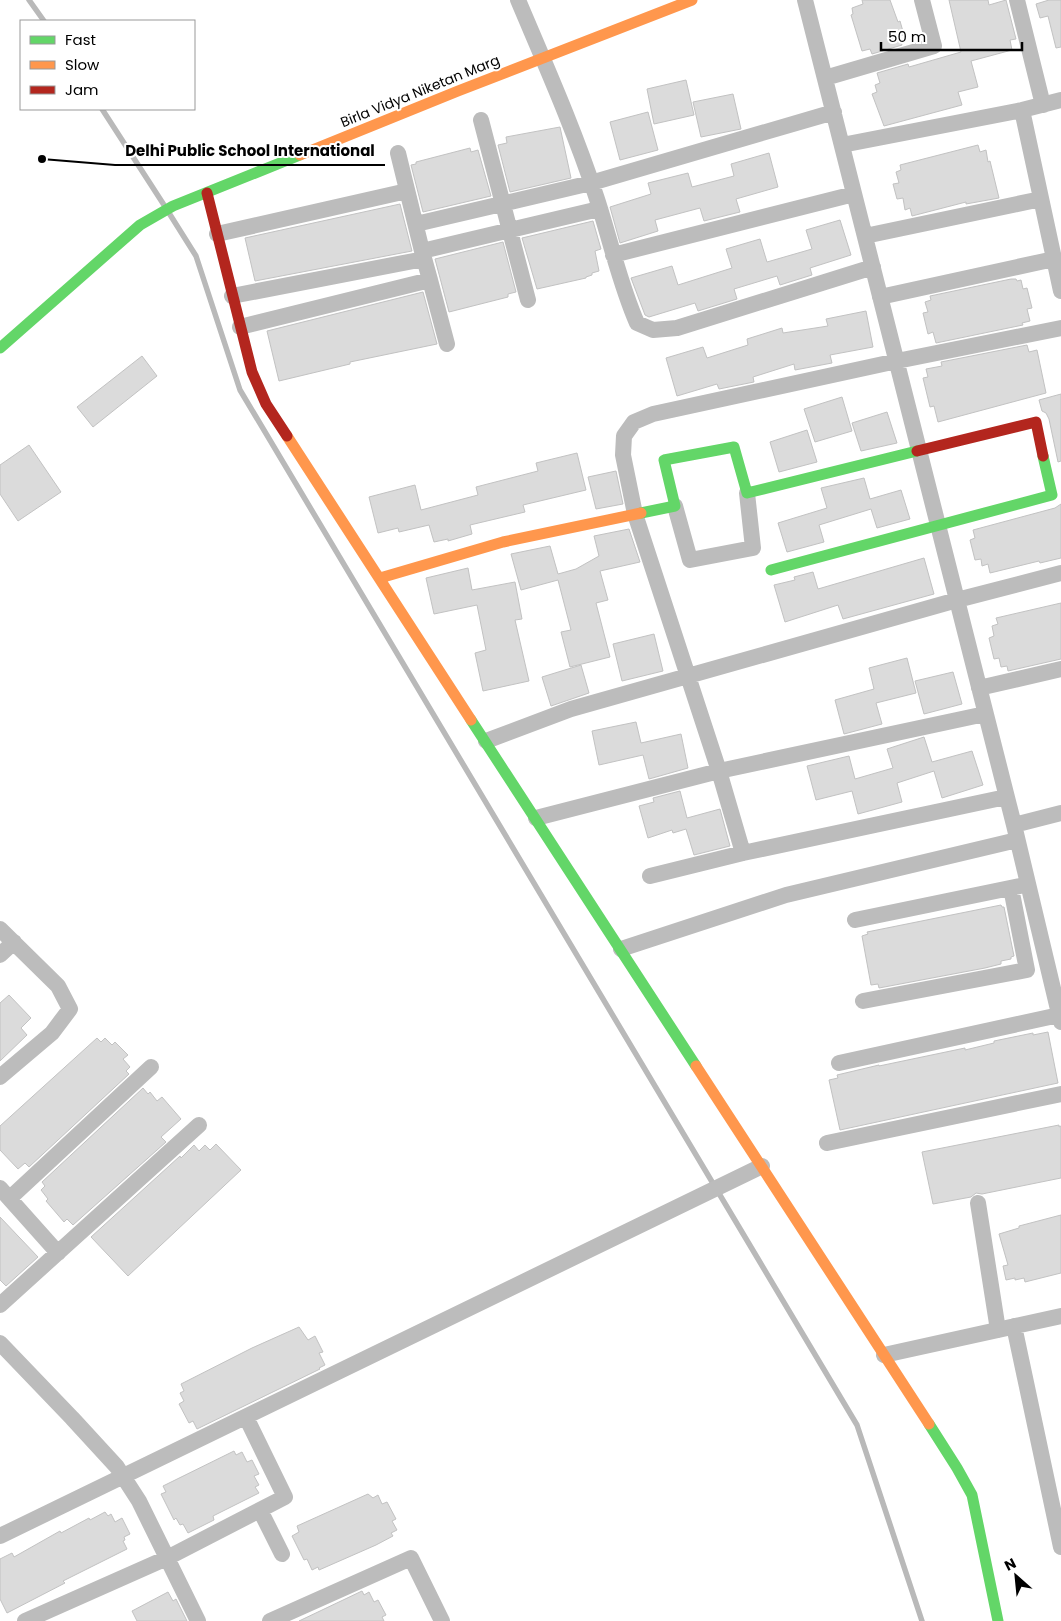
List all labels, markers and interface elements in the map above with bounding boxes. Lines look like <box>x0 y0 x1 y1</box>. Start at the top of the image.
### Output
legend <box>20 20 195 110</box>
scale bar <box>881 20 1022 52</box>
text: 50 m <box>888 26 926 47</box>
text: Fast <box>65 29 96 50</box>
street label: Birla Vidya Niketan Marg <box>337 50 503 132</box>
text: Slow <box>65 54 100 75</box>
text: Jam <box>65 79 99 100</box>
callout: Delhi Public School International <box>115 135 385 165</box>
text: Delhi Public School International <box>125 140 375 161</box>
north arrow <box>991 1551 1041 1601</box>
text: N <box>1001 1553 1019 1576</box>

